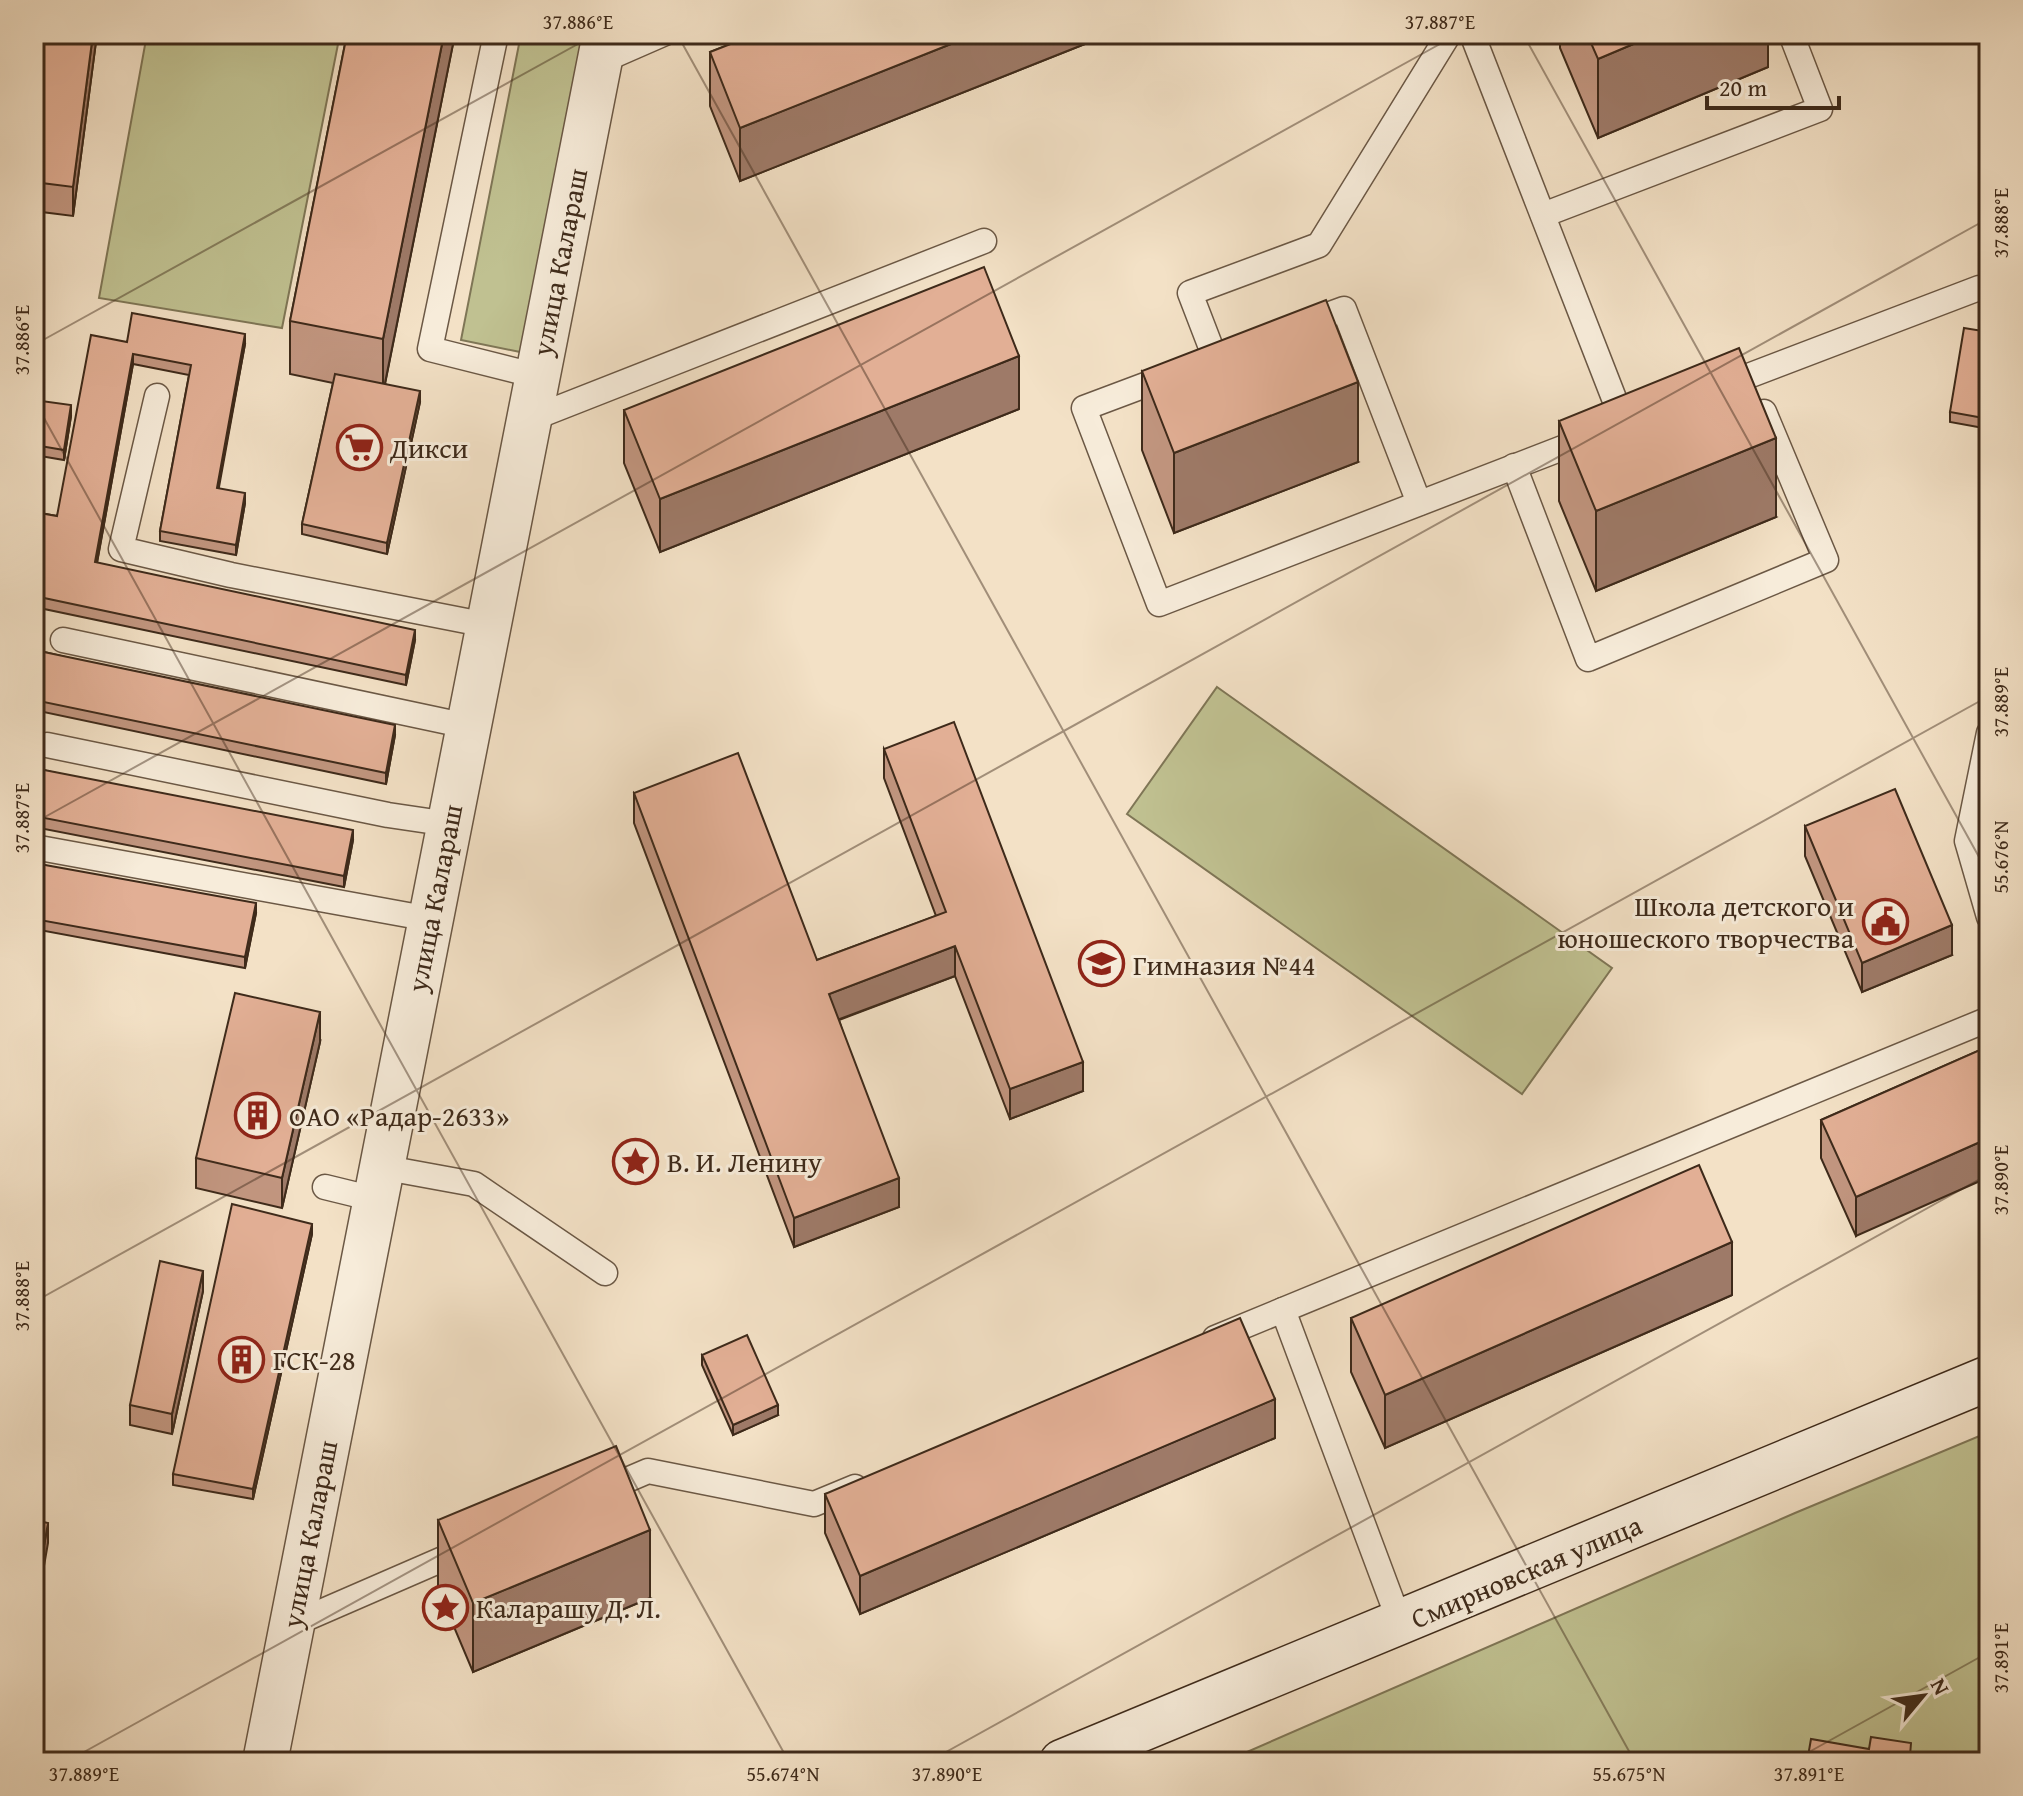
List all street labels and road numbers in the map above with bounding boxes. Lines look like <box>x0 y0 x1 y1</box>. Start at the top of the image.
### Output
street label: улица Калараш <box>520 165 597 360</box>
street label: улица Калараш <box>395 801 472 996</box>
street label: улица Калараш <box>270 1437 347 1632</box>
street label: Смирновская улица <box>1404 1504 1649 1638</box>

